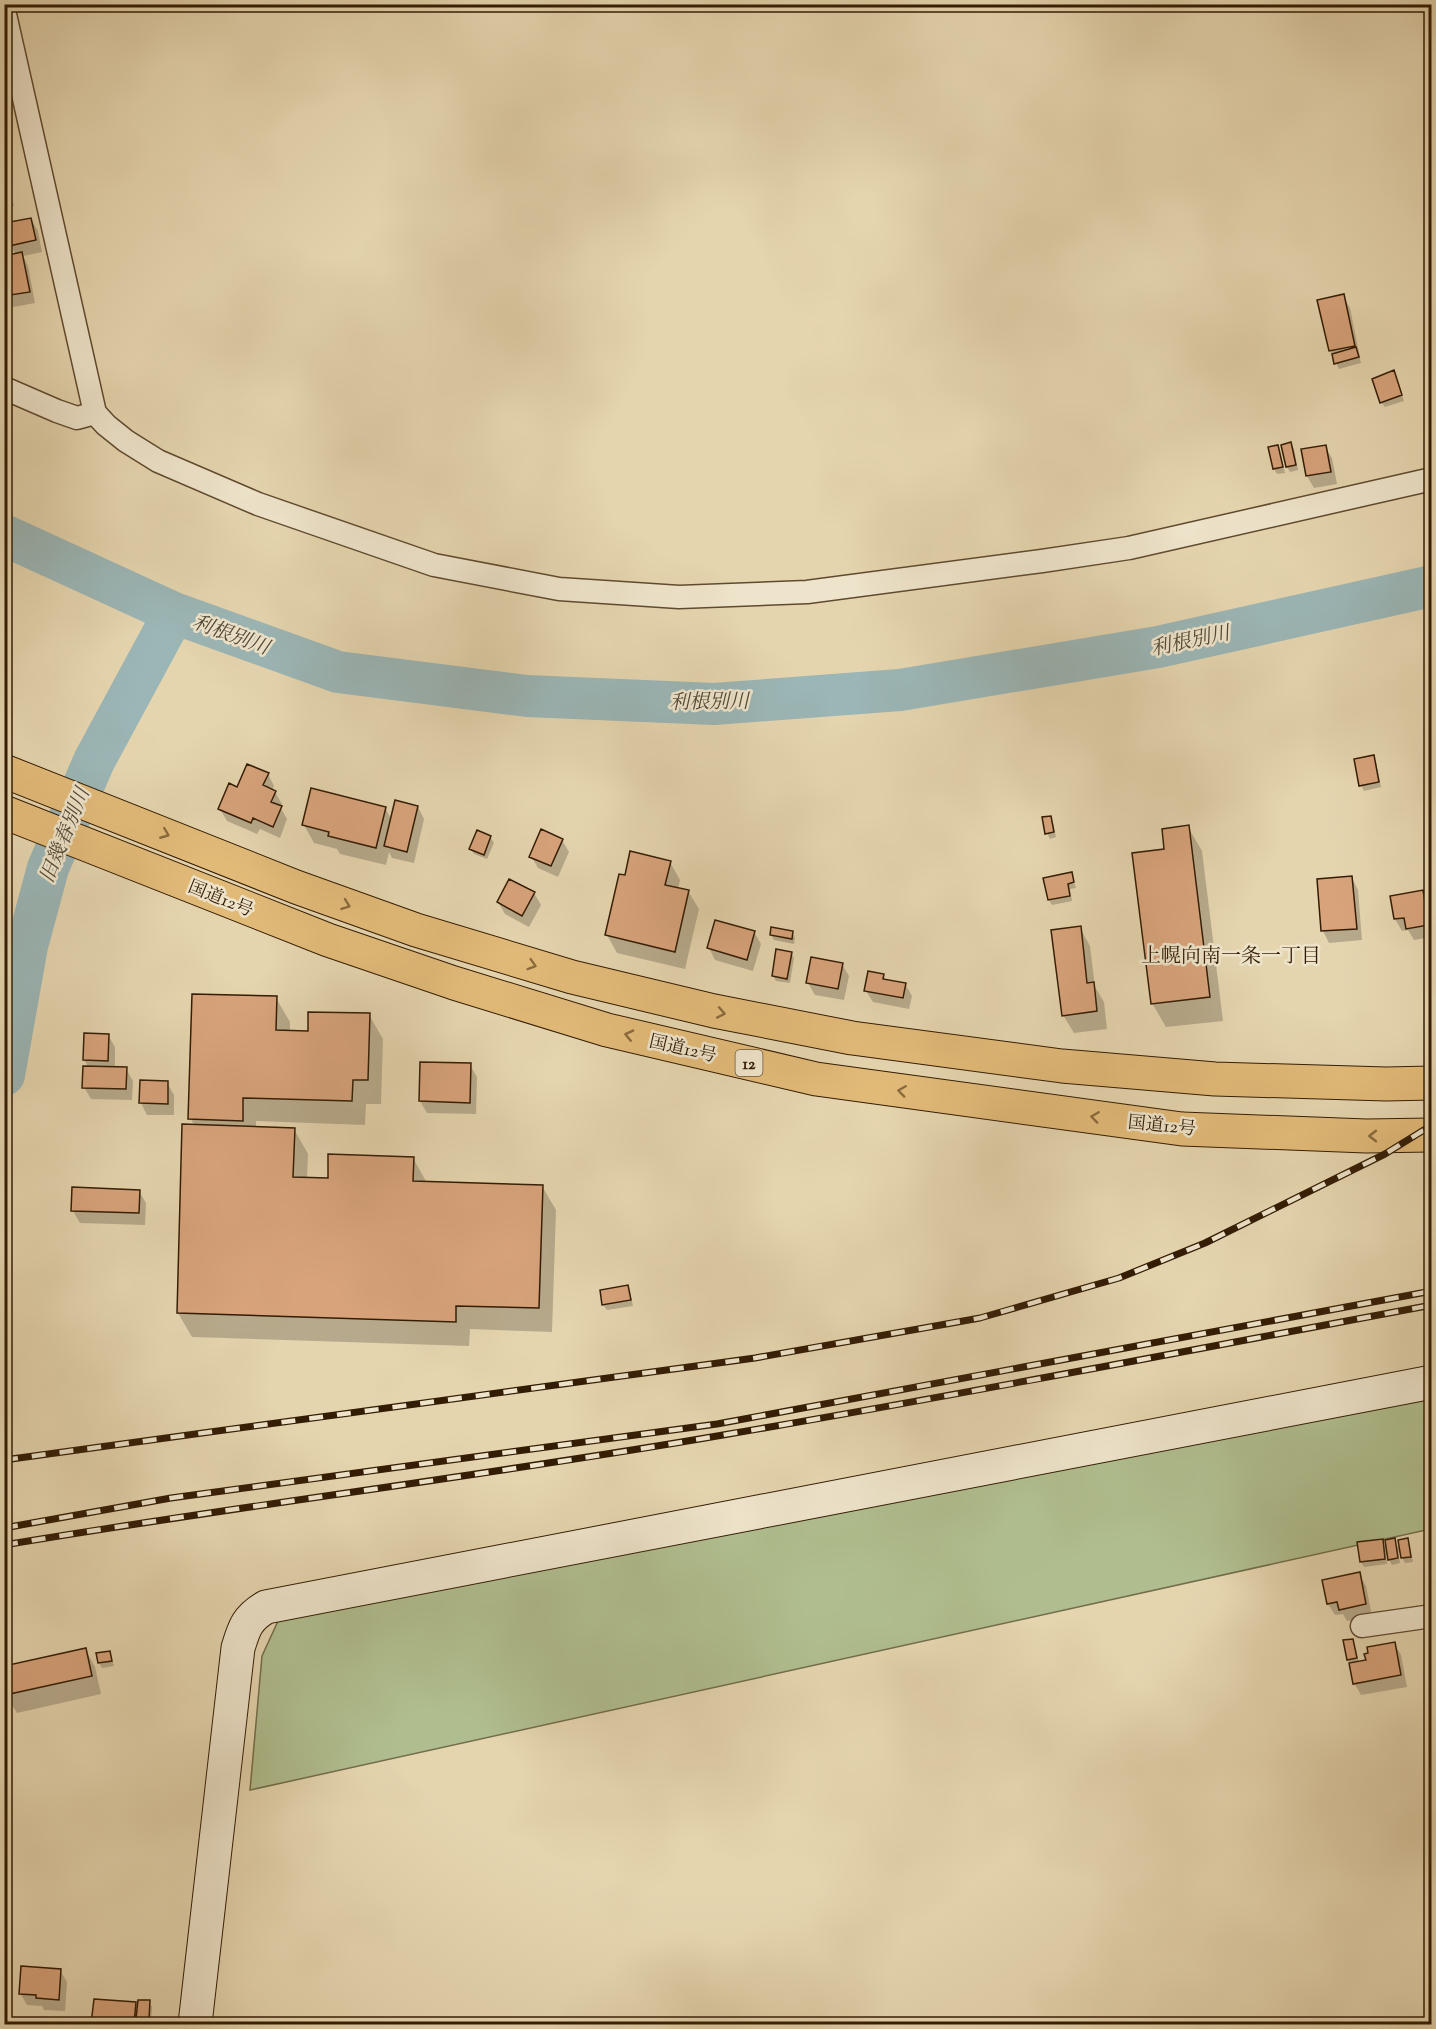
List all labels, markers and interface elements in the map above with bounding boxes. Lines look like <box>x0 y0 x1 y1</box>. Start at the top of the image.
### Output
water label: 利根別川 <box>188 609 275 664</box>
water label: 利根別川 <box>1148 620 1235 665</box>
water label: 利根別川 <box>669 688 751 719</box>
water label: 旧幾春別川 <box>34 782 99 888</box>
one-way arrow <box>159 827 169 840</box>
street label: 国道12号 <box>184 875 257 925</box>
one-way arrow <box>340 897 351 910</box>
district label: 上幌向南一条一丁目 <box>1141 943 1321 972</box>
one-way arrow <box>526 958 537 970</box>
one-way arrow <box>715 1006 725 1019</box>
one-way arrow <box>624 1030 634 1043</box>
street label: 国道12号 <box>646 1030 719 1070</box>
road number: 12 <box>736 1050 762 1076</box>
one-way arrow <box>897 1085 906 1097</box>
street label: 国道12号 <box>1126 1110 1197 1144</box>
one-way arrow <box>1090 1112 1100 1124</box>
one-way arrow <box>1369 1130 1378 1142</box>

